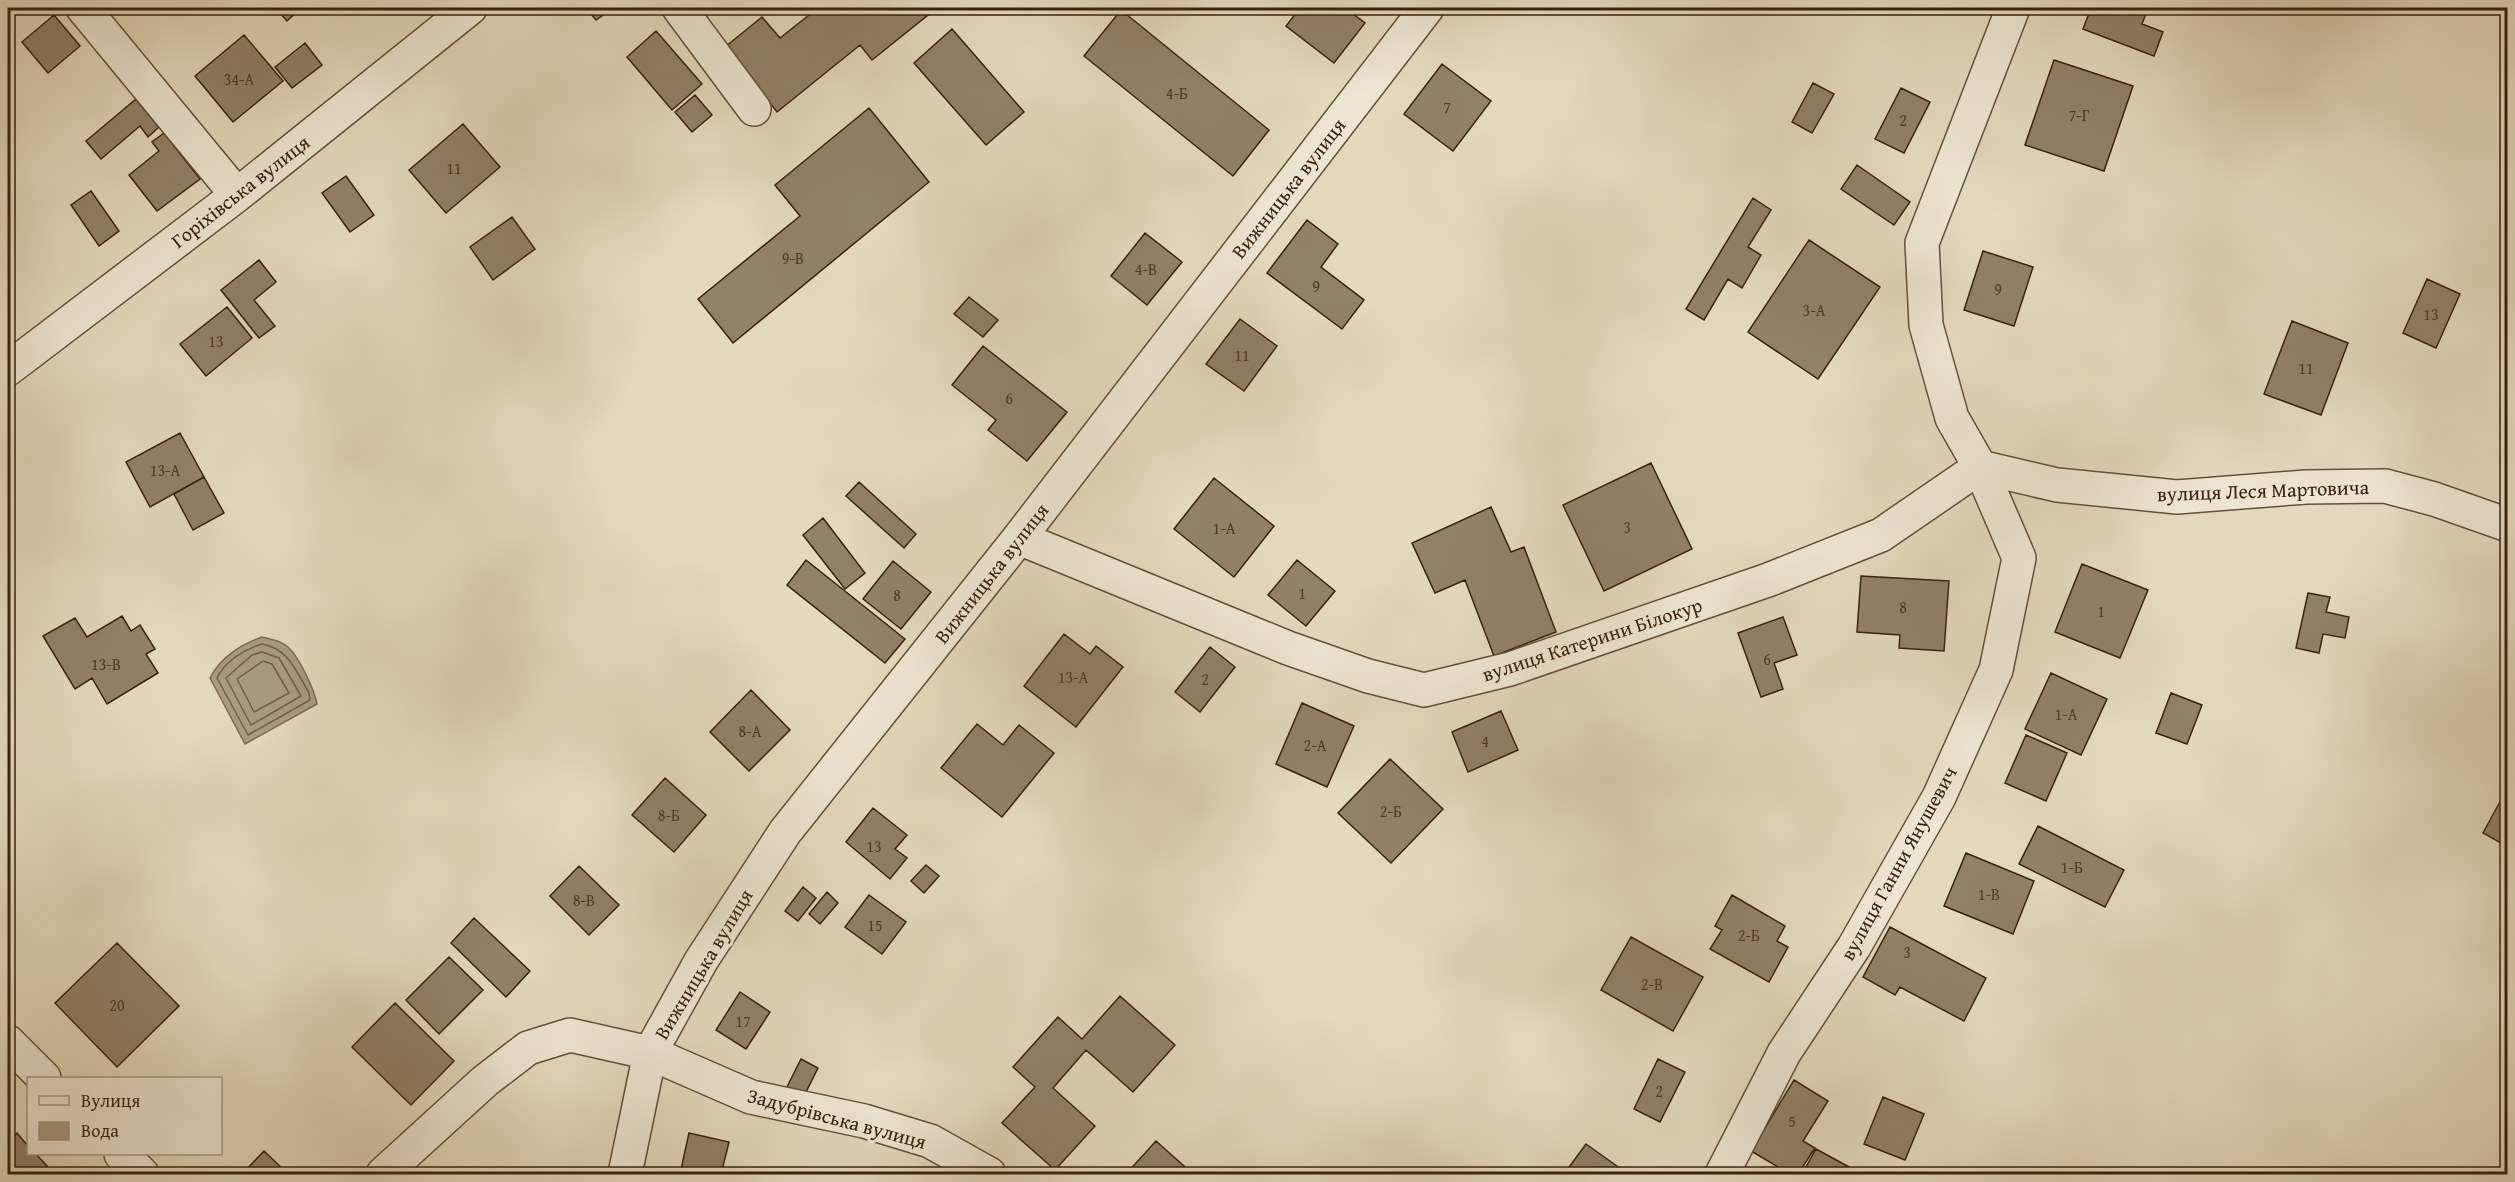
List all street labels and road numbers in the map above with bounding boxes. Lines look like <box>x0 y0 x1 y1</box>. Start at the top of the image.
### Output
street label: Вижницька вулиця <box>1224 112 1352 264</box>
street label: Горіхівська вулиця <box>165 128 315 254</box>
street label: вулиця Леся Мартовича <box>2157 472 2370 508</box>
street label: Вижницька вулиця <box>927 497 1055 649</box>
street label: вулиця Катерини Білокур <box>1478 590 1706 688</box>
street label: вулиця Ганни Янушевич <box>1833 760 1964 965</box>
street label: Вижницька вулиця <box>647 883 759 1045</box>
street label: Задубрівська вулиця <box>744 1080 930 1156</box>

